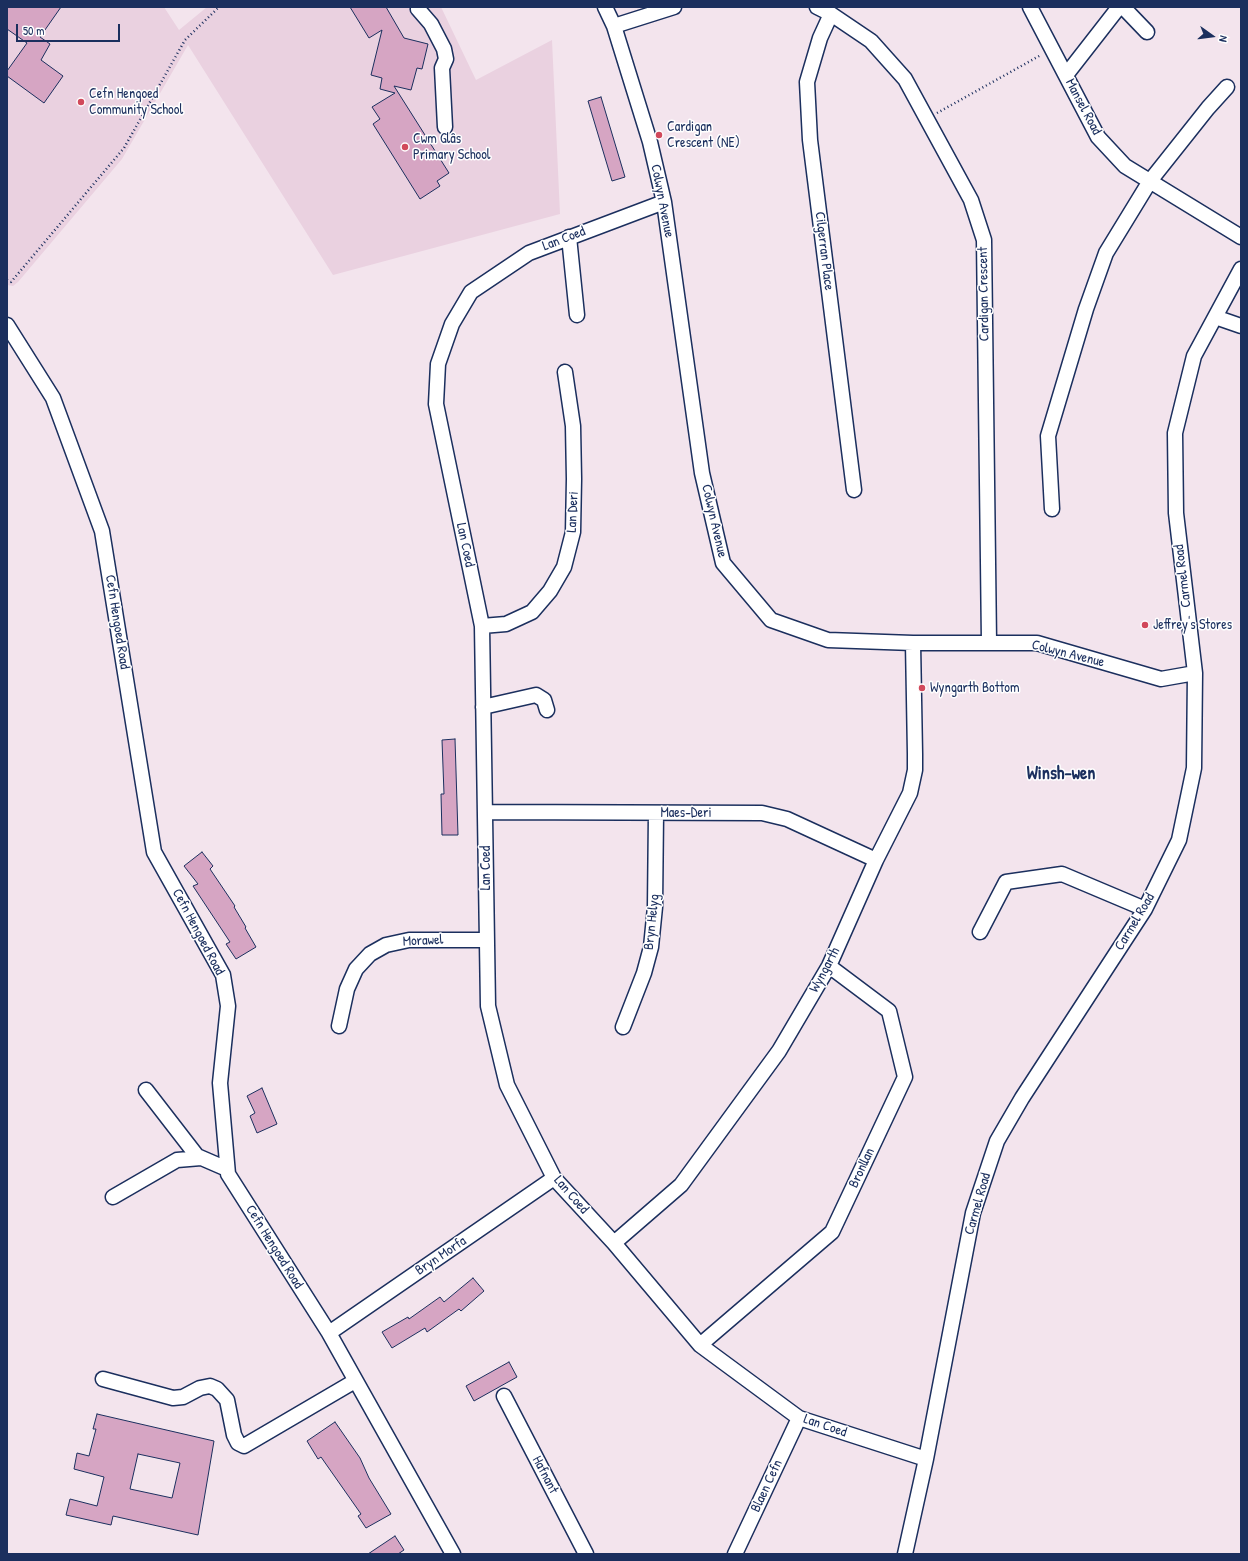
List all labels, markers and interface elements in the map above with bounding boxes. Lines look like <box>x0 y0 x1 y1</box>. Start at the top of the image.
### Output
scale bar <box>18 16 122 42</box>
north arrow <box>1192 16 1232 56</box>
text: 50 m <box>23 22 44 39</box>
text: N <box>1216 34 1231 43</box>
street label: Mansel Road <box>1061 76 1105 138</box>
place label: Cefn Hengoed Community School <box>89 86 183 118</box>
marker: Cefn Hengoed Community School <box>76 97 86 107</box>
place label: Cardigan Crescent (NE) <box>667 119 740 152</box>
marker: Cardigan Crescent (NE) <box>654 130 664 140</box>
place label: Cwm Glâs Primary School <box>413 131 491 164</box>
marker: Cwm Glâs Primary School <box>400 142 410 152</box>
street label: Colwyn Avenue <box>647 163 677 239</box>
street label: Cilgerran Place <box>811 211 837 291</box>
street label: Lan Coed <box>540 223 588 255</box>
street label: Cardigan Crescent <box>975 247 993 341</box>
street label: Colwyn Avenue <box>697 483 731 559</box>
street label: Lan Deri <box>564 491 582 533</box>
street label: Lan Coed <box>452 521 478 569</box>
street label: Carmel Road <box>1171 543 1195 609</box>
street label: Cefn Hengoed Road <box>101 574 133 670</box>
place label: Jeffrey's Stores <box>1153 617 1232 633</box>
marker: Jeffrey's Stores <box>1140 620 1150 630</box>
street label: Colwyn Avenue <box>1030 637 1106 671</box>
place label: Wyngarth Bottom <box>930 680 1019 696</box>
marker: Wyngarth Bottom <box>917 683 927 693</box>
district label: Winsh-wen <box>1027 763 1095 785</box>
street label: Maes-Deri <box>660 805 712 821</box>
street label: Lan Coed <box>478 846 494 890</box>
street label: Cefn Hengoed Road <box>168 886 228 978</box>
street label: Carmel Road <box>1111 890 1159 954</box>
street label: Bryn Helyg <box>641 893 663 951</box>
street label: Morawel <box>402 932 444 950</box>
street label: Wyngarth <box>806 945 844 995</box>
street label: Bronllan <box>845 1145 879 1191</box>
street label: Carmel Road <box>961 1171 995 1237</box>
street label: Lan Coed <box>550 1173 592 1217</box>
street label: Cefn Hengoed Road <box>242 1202 306 1292</box>
street label: Bryn Morfa <box>412 1233 470 1279</box>
street label: Lan Coed <box>801 1411 849 1441</box>
street label: Hafnant <box>528 1453 562 1497</box>
street label: Blaen Cefn <box>748 1457 786 1515</box>

